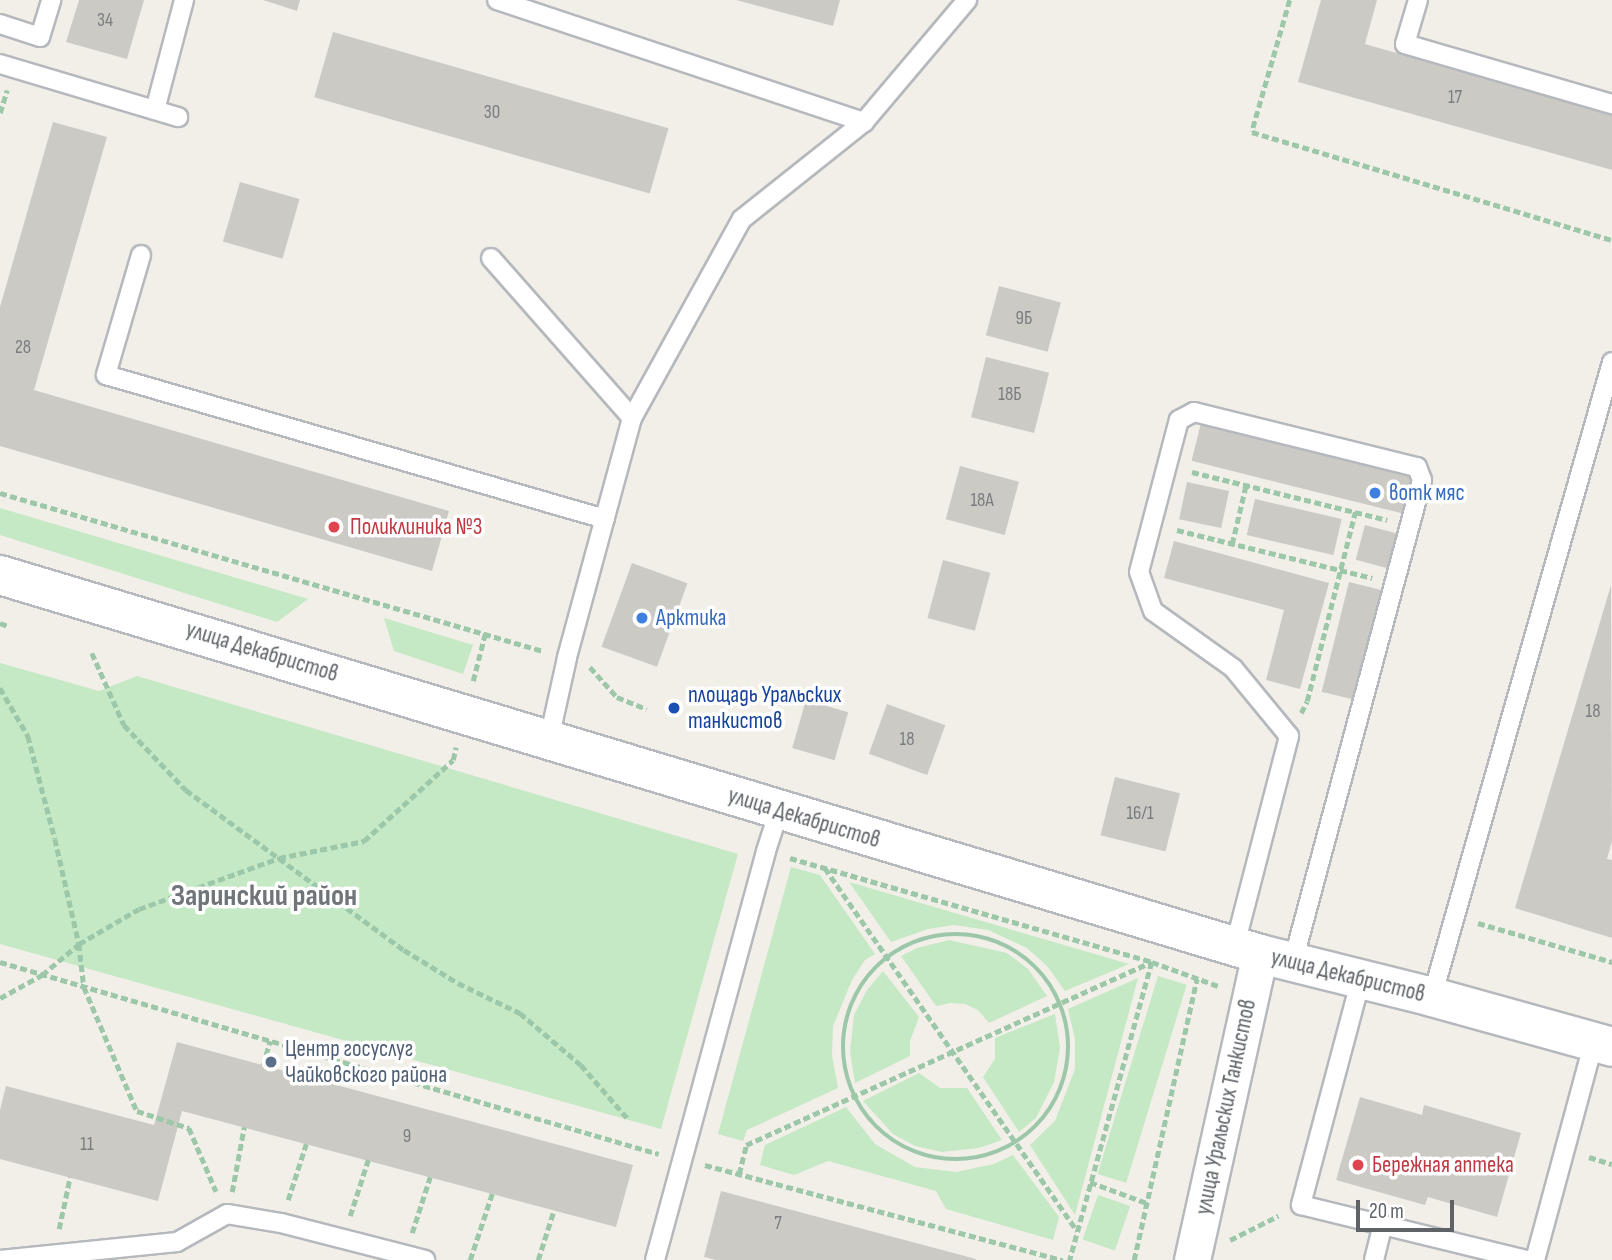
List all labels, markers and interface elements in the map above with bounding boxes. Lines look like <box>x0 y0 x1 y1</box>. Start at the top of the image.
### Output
house number: 34 <box>97 10 113 32</box>
house number: 17 <box>1448 87 1462 109</box>
house number: 30 <box>484 102 500 124</box>
house number: 9Б <box>1016 308 1032 330</box>
house number: 28 <box>15 337 31 359</box>
house number: 18Б <box>998 384 1022 406</box>
place label: вотк мяс <box>1389 479 1465 507</box>
marker: вотк мяс <box>1367 485 1383 501</box>
house number: 18А <box>970 490 994 512</box>
place label: Поликлиника №3 <box>350 513 482 541</box>
marker: Поликлиника №3 <box>324 517 344 537</box>
place label: Арктика <box>656 604 726 632</box>
marker: Арктика <box>634 610 650 626</box>
street label: улица Декабристов <box>182 616 342 688</box>
place label: площадь Уральских танкистов <box>688 681 841 735</box>
marker: площадь Уральских танкистов <box>666 700 682 716</box>
house number: 18 <box>1586 701 1600 723</box>
house number: 18 <box>900 729 914 751</box>
street label: улица Декабристов <box>724 782 884 854</box>
house number: 16/1 <box>1126 803 1154 825</box>
district label: Заринский район <box>171 878 357 914</box>
street label: улица Декабристов <box>1268 944 1428 1008</box>
street label: улица Уральских Танкистов <box>1190 997 1262 1217</box>
place label: Центр госуслуг Чайковского района <box>285 1035 447 1089</box>
marker: Центр госуслуг Чайковского района <box>263 1054 279 1070</box>
house number: 9 <box>403 1126 411 1148</box>
house number: 11 <box>80 1134 94 1156</box>
place label: Бережная аптека <box>1372 1151 1514 1179</box>
marker: Бережная аптека <box>1350 1157 1366 1173</box>
scale bar <box>1360 1186 1458 1230</box>
text: 20 m <box>1369 1199 1404 1224</box>
house number: 7 <box>774 1213 782 1235</box>

